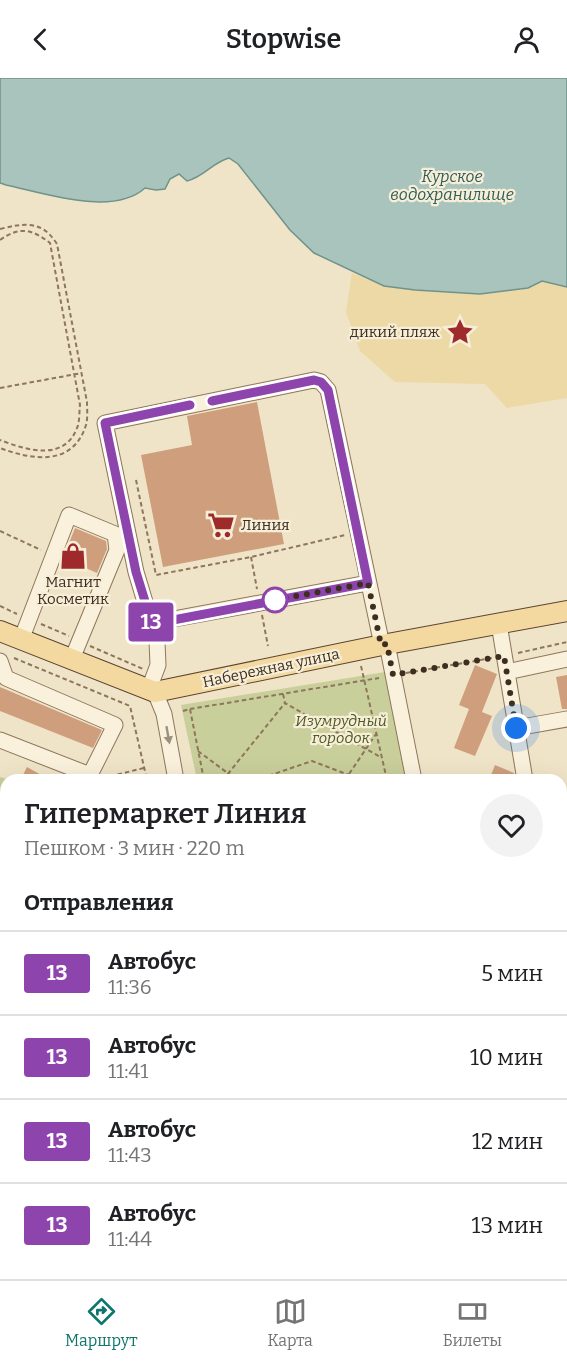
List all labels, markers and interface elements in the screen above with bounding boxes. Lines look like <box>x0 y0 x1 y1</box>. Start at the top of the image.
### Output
icon: back <box>24 23 57 56</box>
text: Stopwise <box>226 23 341 55</box>
icon: person <box>510 23 543 56</box>
water label: Курское водохранилище <box>390 167 514 204</box>
place icon: дикий пляж <box>445 317 475 347</box>
place label: дикий пляж <box>350 323 440 341</box>
supermarket icon: Линия <box>206 510 236 540</box>
place label: Линия <box>241 516 290 534</box>
shop icon: Магнит Косметик <box>58 541 88 571</box>
place label: Магнит Косметик <box>37 573 109 608</box>
unlabelled marker <box>262 587 288 613</box>
line badge: 13 <box>124 602 178 642</box>
text: 13 <box>140 609 162 635</box>
street label: Набережная улица <box>201 645 341 691</box>
park label: Изумрудный городок <box>295 712 387 747</box>
your location <box>501 713 531 743</box>
one-way arrow <box>164 726 173 745</box>
button: heart <box>480 794 543 857</box>
text: Гипермаркет Линия <box>24 797 306 830</box>
text: Пешком · 3 мин · 220 m <box>24 836 245 860</box>
text: Отправления <box>24 889 174 916</box>
text: Автобус <box>108 948 196 975</box>
text: 13 <box>46 960 68 986</box>
text: 5 мин <box>481 960 543 987</box>
text: 11:36 <box>108 975 152 999</box>
text: Автобус <box>108 1032 196 1059</box>
text: 13 <box>46 1044 68 1070</box>
text: 10 мин <box>470 1044 543 1071</box>
text: 11:41 <box>108 1059 148 1083</box>
text: Автобус <box>108 1116 196 1143</box>
text: 13 <box>46 1128 68 1154</box>
text: 12 мин <box>472 1128 543 1155</box>
text: 11:43 <box>108 1143 152 1167</box>
text: Автобус <box>108 1200 196 1227</box>
text: 13 <box>46 1212 68 1238</box>
text: 13 мин <box>471 1212 543 1239</box>
text: 11:44 <box>108 1227 152 1251</box>
tab: Маршрут <box>65 1295 137 1350</box>
tab: Карта <box>268 1295 313 1350</box>
tab: Билеты <box>443 1295 502 1350</box>

